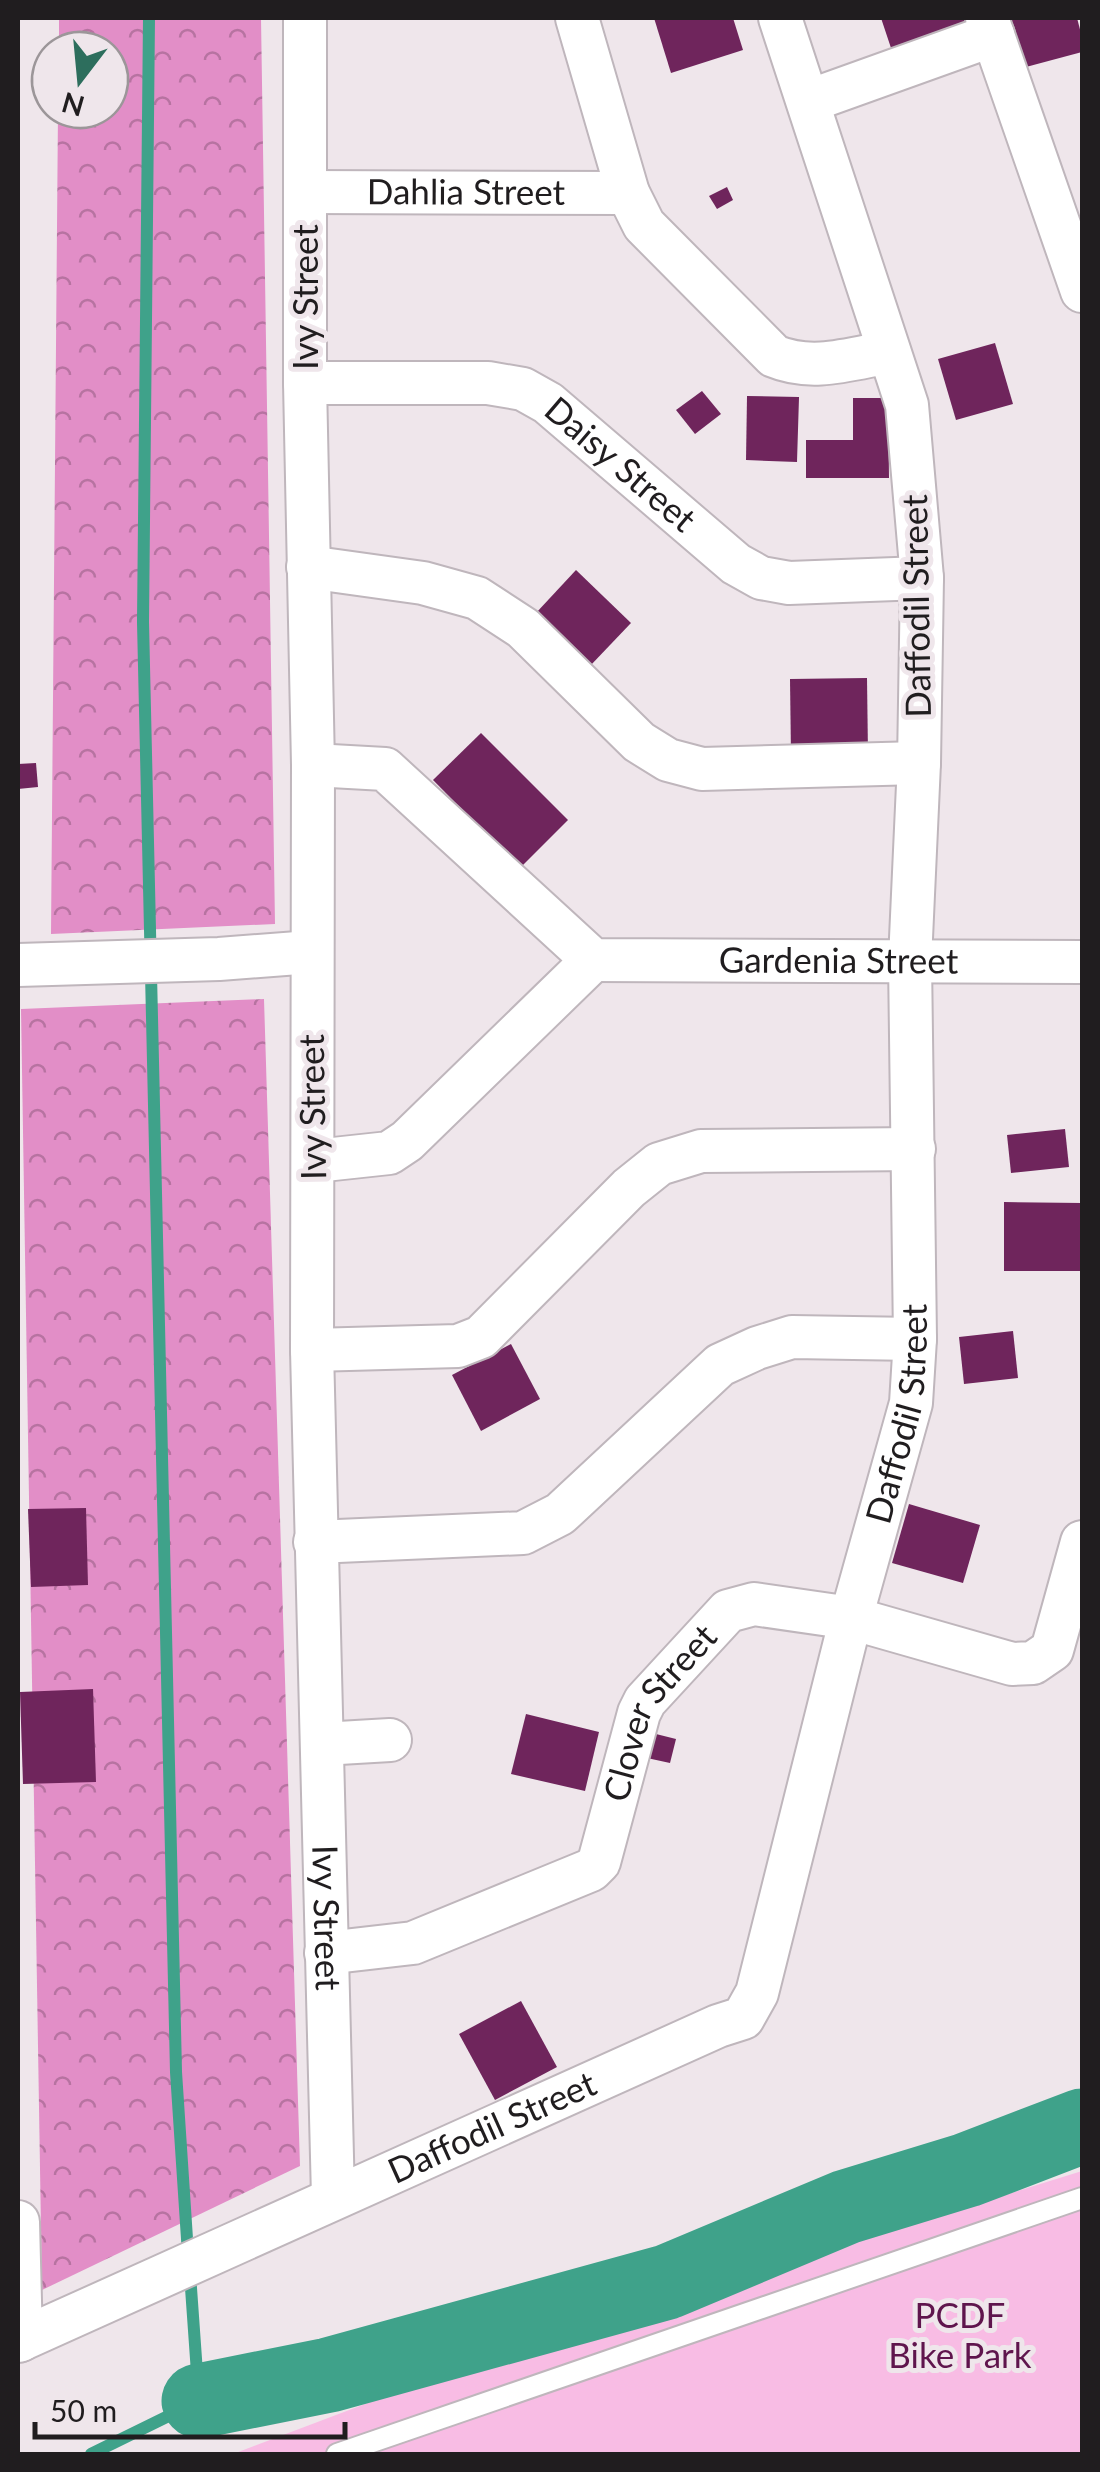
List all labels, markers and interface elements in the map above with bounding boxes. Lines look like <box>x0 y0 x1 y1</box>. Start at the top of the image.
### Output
north arrow <box>30 30 130 130</box>
text: N <box>58 86 88 124</box>
street label: Dahlia Street <box>367 169 566 212</box>
street label: Ivy Street <box>283 224 325 370</box>
street label: Daisy Street <box>537 387 706 540</box>
street label: Daffodil Street <box>892 494 938 718</box>
street label: Gardenia Street <box>719 938 959 980</box>
street label: Ivy Street <box>289 1033 333 1180</box>
street label: Daffodil Street <box>856 1303 934 1528</box>
street label: Clover Street <box>593 1614 724 1806</box>
street label: Ivy Street <box>305 1844 351 1992</box>
street label: Daffodil Street <box>381 2061 602 2191</box>
park label: PCDF Bike Park <box>888 2293 1032 2375</box>
scale bar <box>35 2377 345 2439</box>
text: 50 m <box>50 2392 117 2428</box>

